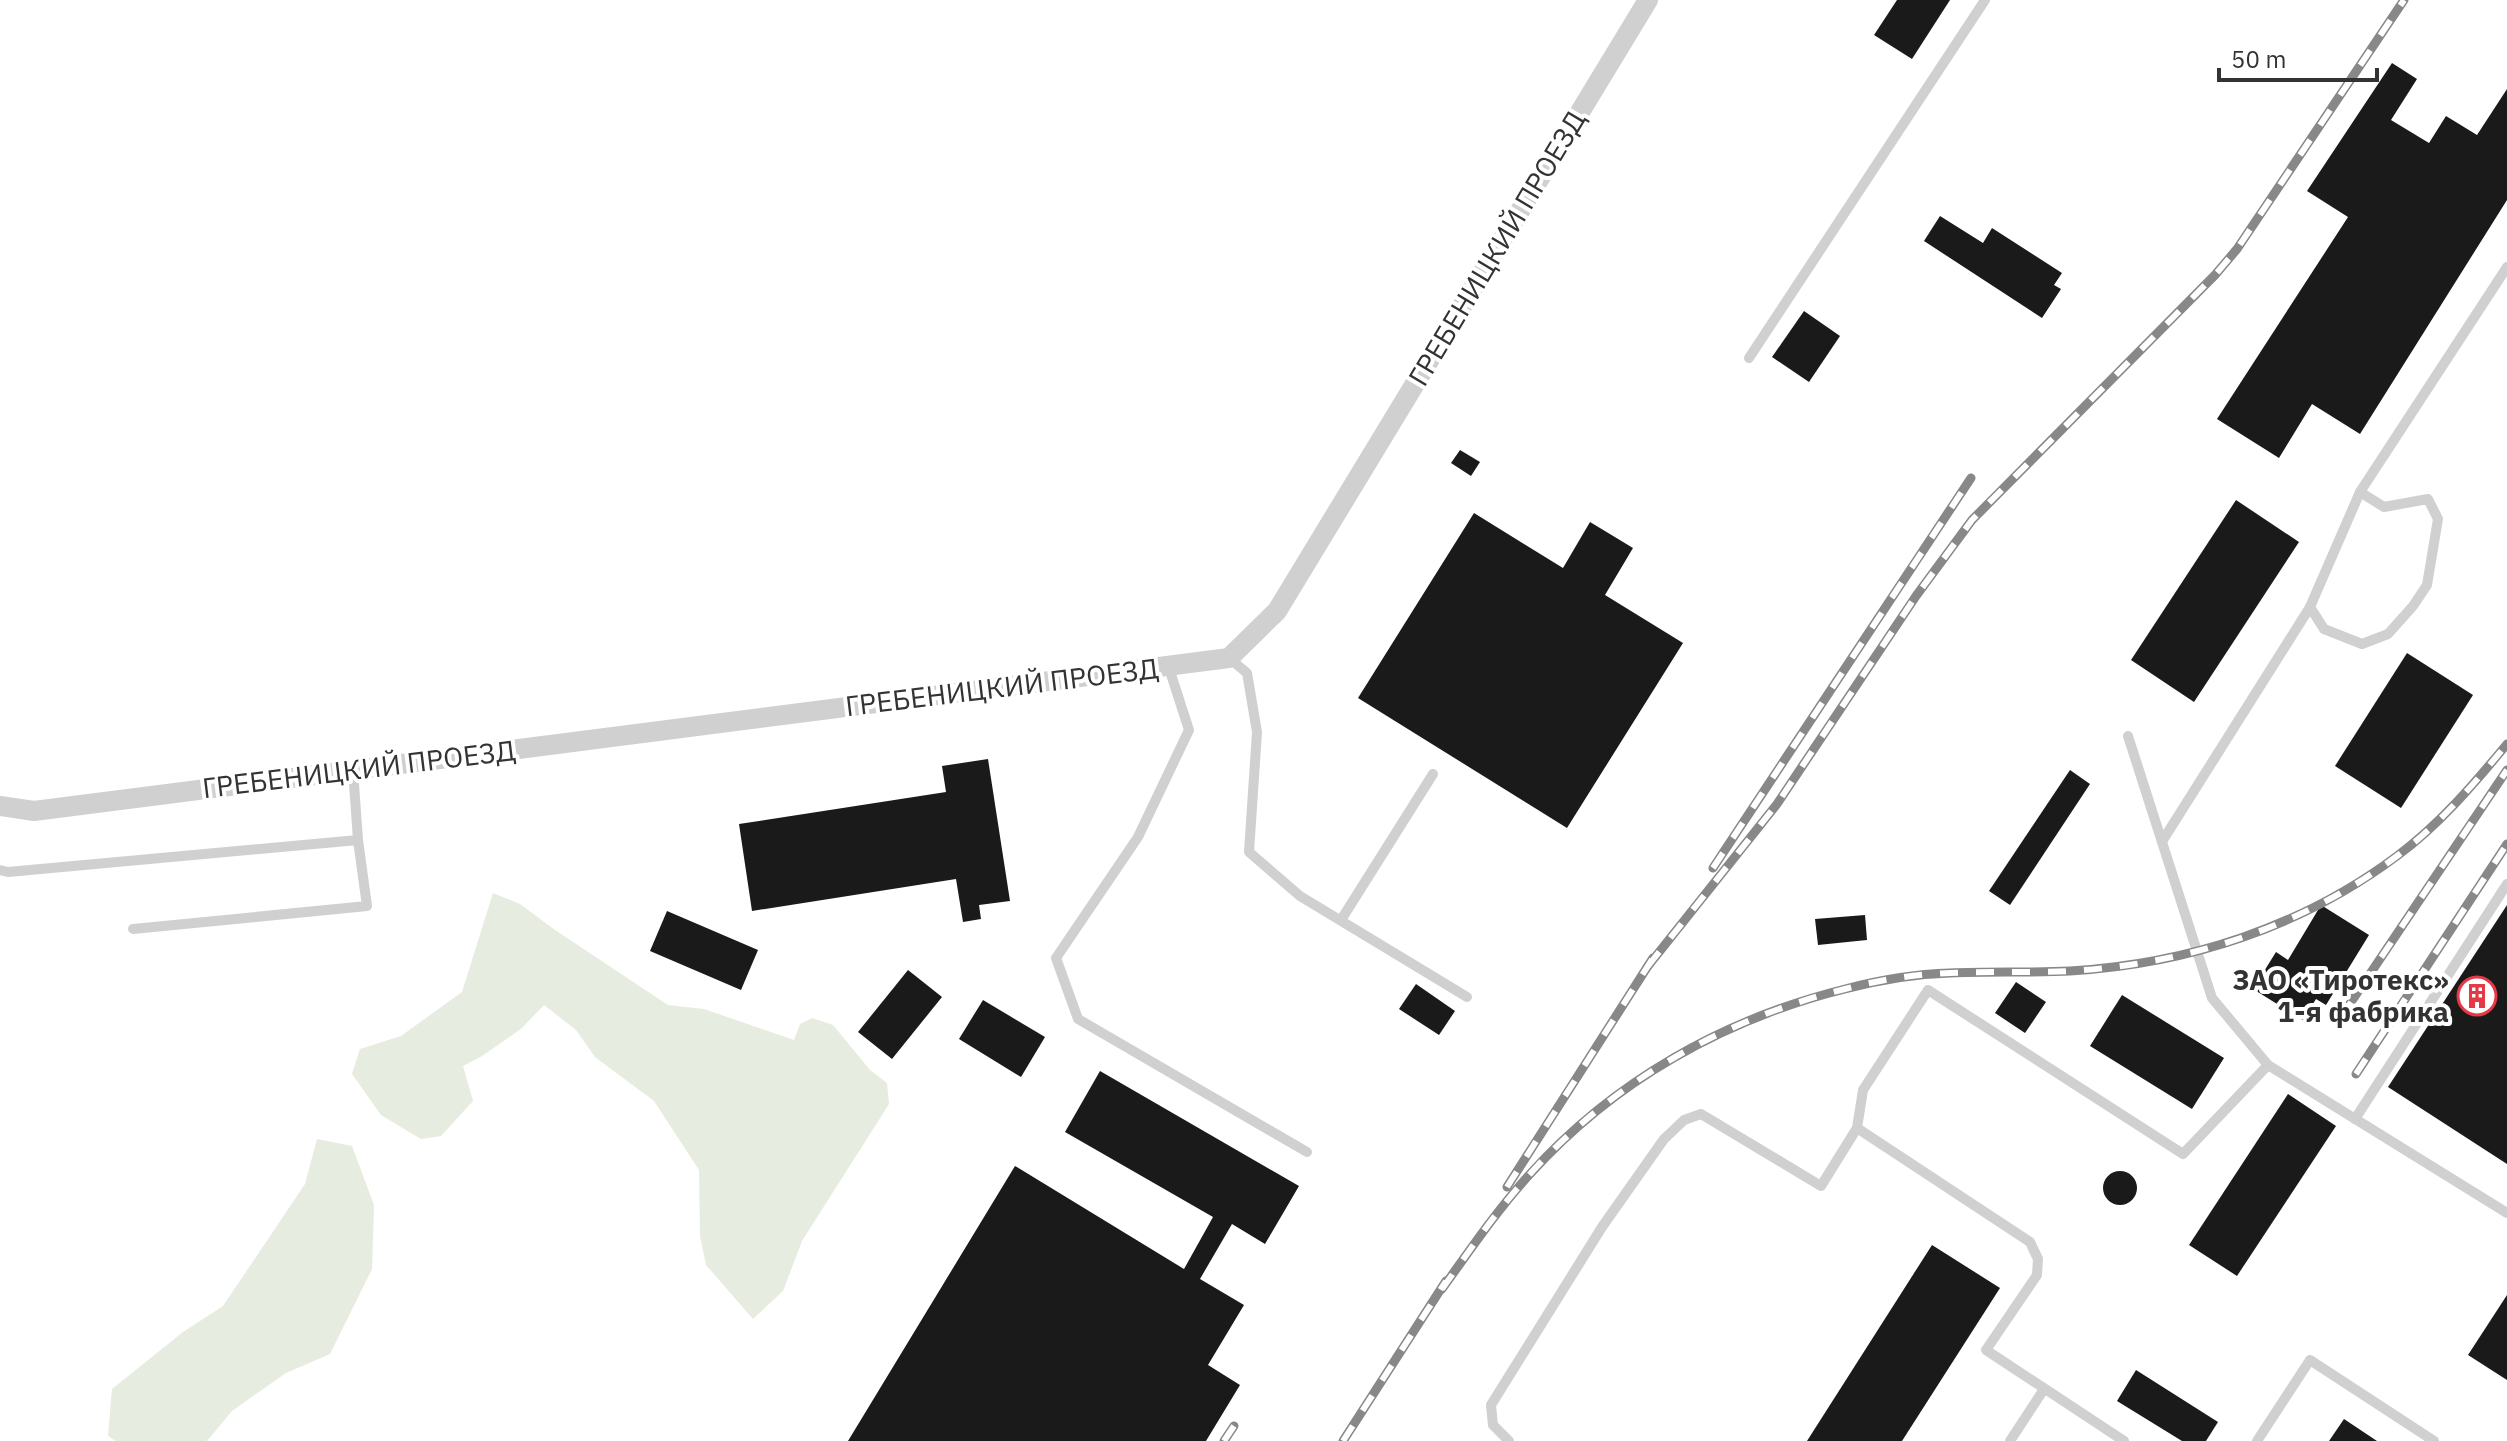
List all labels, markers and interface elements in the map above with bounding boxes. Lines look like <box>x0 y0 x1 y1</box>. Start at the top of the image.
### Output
scale bar <box>2219 32 2377 82</box>
text: 50 m <box>2231 43 2286 75</box>
street label: ГРЕБЕНИЦКИЙ ПРОЕЗД <box>1400 103 1594 392</box>
street label: ГРЕБЕНИЦКИЙ ПРОЕЗД <box>843 649 1161 724</box>
street label: ГРЕБЕНИЦКИЙ ПРОЕЗД <box>200 731 518 806</box>
place label: ЗАО «Тиротекс» 1-я фабрика <box>2232 961 2449 1030</box>
building icon: ЗАО «Тиротекс» 1-я фабрика <box>2456 975 2498 1017</box>

